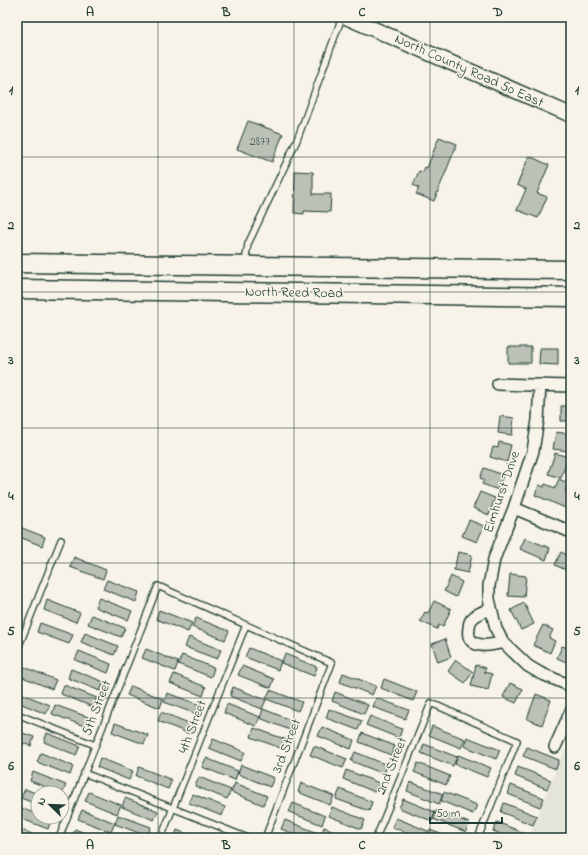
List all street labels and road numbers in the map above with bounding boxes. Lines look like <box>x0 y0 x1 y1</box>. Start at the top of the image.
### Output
street label: North County Road 50 East <box>391 29 547 114</box>
street label: North Reed Road <box>245 282 343 304</box>
street label: Elmhurst Drive <box>478 448 526 536</box>
street label: 5th Street <box>77 677 117 739</box>
street label: 4th Street <box>173 697 213 757</box>
street label: 3rd Street <box>267 715 307 776</box>
street label: 2nd Street <box>371 734 413 798</box>

